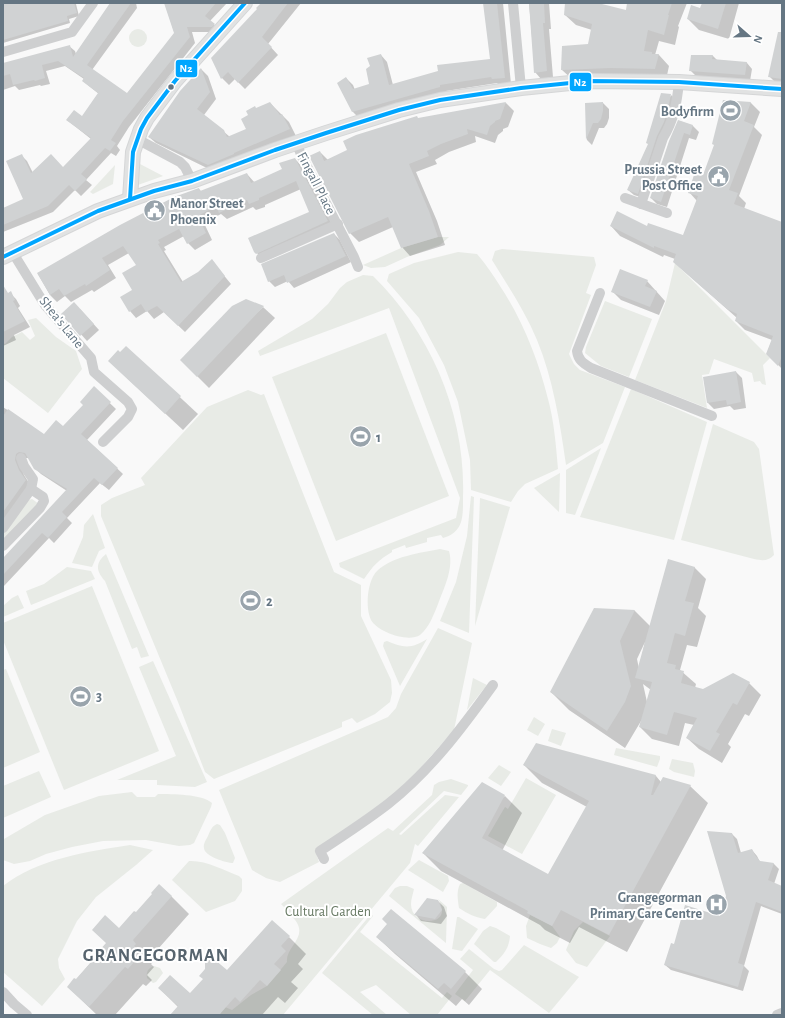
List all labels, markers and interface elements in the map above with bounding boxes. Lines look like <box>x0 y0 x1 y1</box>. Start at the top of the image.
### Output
north arrow <box>729 16 769 56</box>
text: N <box>751 34 764 45</box>
line badge: N2 <box>175 59 198 78</box>
text: N2 <box>180 63 192 74</box>
line badge: N2 <box>569 72 592 92</box>
text: N2 <box>574 77 586 88</box>
unlabelled marker <box>166 82 176 92</box>
sports icon: Bodyfirm <box>717 98 743 124</box>
place label: Bodyfirm <box>661 105 714 119</box>
street label: Fingall Place <box>294 150 338 217</box>
place label: Prussia Street Post Office <box>624 163 702 193</box>
public building icon: Prussia Street Post Office <box>705 164 731 190</box>
place label: Manor Street Phoenix <box>170 197 244 227</box>
public building icon: Manor Street Phoenix <box>142 198 168 224</box>
street label: Shea's Lane <box>36 294 86 351</box>
sports icon: 1 <box>348 424 374 450</box>
place label: 1 <box>376 431 381 445</box>
sports icon: 2 <box>237 588 263 614</box>
place label: 2 <box>266 595 273 609</box>
sports icon: 3 <box>68 683 94 709</box>
place label: 3 <box>96 690 102 704</box>
place label: Grangegorman Primary Care Centre <box>590 891 702 921</box>
hospital icon: Grangegorman Primary Care Centre <box>704 892 730 918</box>
park label: Cultural Garden <box>285 905 371 919</box>
district label: GRANGEGORMAN <box>83 947 229 965</box>

